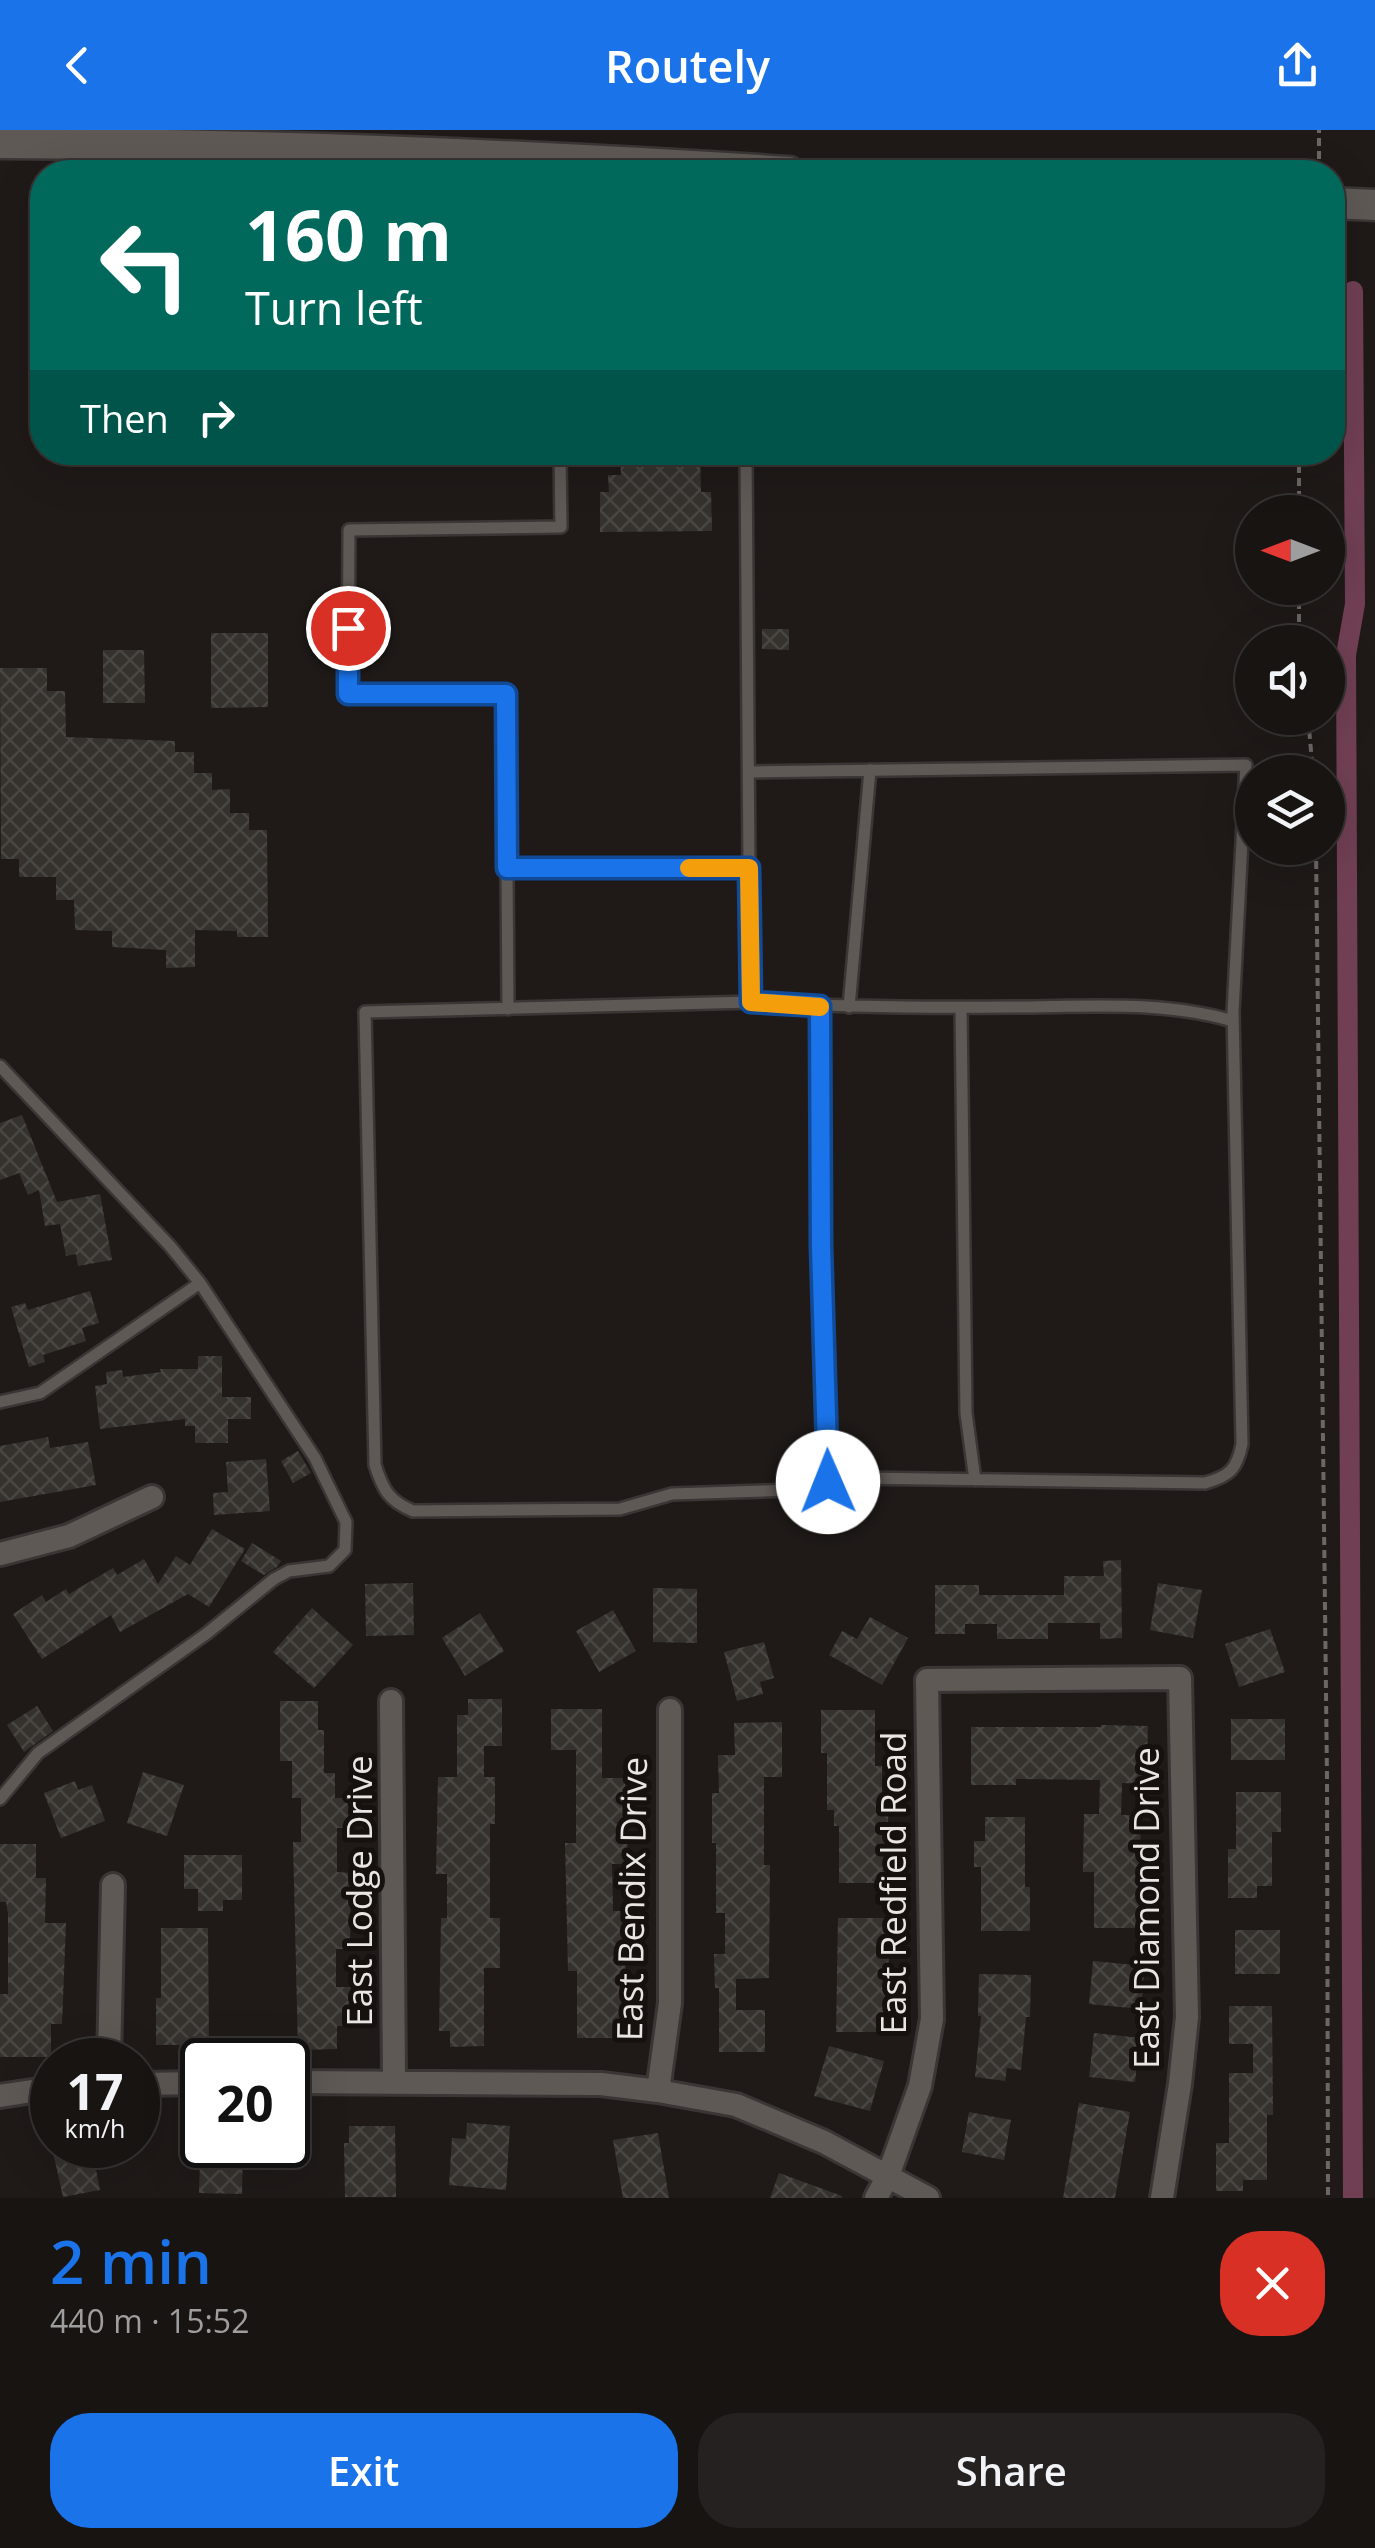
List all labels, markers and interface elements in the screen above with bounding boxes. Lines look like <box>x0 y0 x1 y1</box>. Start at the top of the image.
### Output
text: Routely <box>605 35 770 96</box>
icon: back <box>50 38 105 93</box>
icon: share <box>1270 38 1325 93</box>
text: 160 m <box>245 186 452 282</box>
icon: left <box>80 200 210 330</box>
text: Turn left <box>245 277 423 338</box>
icon: right <box>189 390 244 445</box>
text: Then <box>80 392 169 444</box>
north arrow <box>1235 495 1345 605</box>
map controls <box>1235 495 1345 865</box>
pin <box>306 586 391 671</box>
icon: arrive <box>321 601 376 656</box>
button: sound <box>1235 625 1345 735</box>
button: layers <box>1235 755 1345 865</box>
position arrow <box>776 1430 880 1534</box>
street label: East Redfield Road <box>869 1732 916 2034</box>
street label: East Diamond Drive <box>1122 1747 1169 2069</box>
street label: East Lodge Drive <box>335 1755 382 2027</box>
street label: East Bendix Drive <box>605 1757 657 2041</box>
speed limit sign: 20 <box>180 2038 310 2168</box>
text: 17 <box>66 2057 124 2125</box>
text: km/h <box>65 2111 125 2145</box>
text: 2 min <box>50 2220 212 2302</box>
button: close <box>1220 2231 1325 2336</box>
text: 440 m · 15:52 <box>50 2299 249 2342</box>
button: Exit <box>50 2413 678 2528</box>
button: Share <box>698 2413 1325 2528</box>

